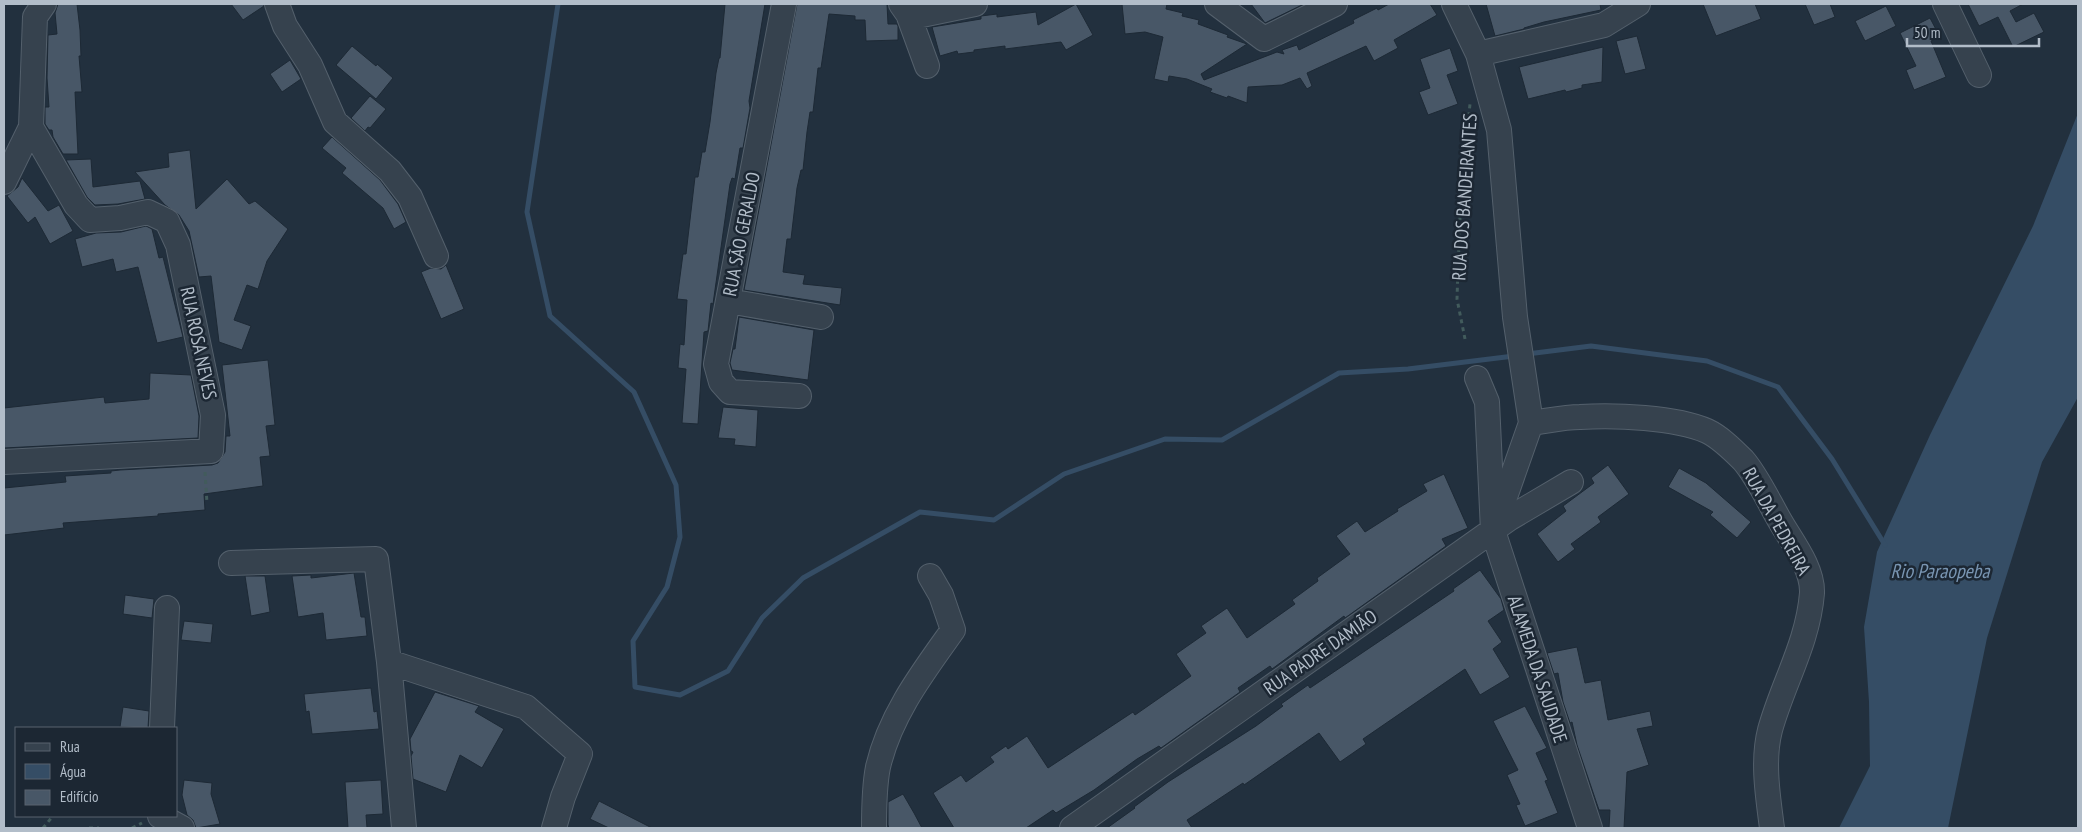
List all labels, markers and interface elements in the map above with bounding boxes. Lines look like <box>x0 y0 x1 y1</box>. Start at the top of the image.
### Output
scale bar <box>1907 15 2040 47</box>
text: 50 m <box>1914 23 1940 42</box>
street label: RUA DOS BANDEIRANTES <box>1446 113 1482 281</box>
street label: RUA SÃO GERALDO <box>717 170 765 298</box>
street label: RUA ROSA NEVES <box>175 285 223 401</box>
street label: RUA DA PEDREIRA <box>1738 463 1816 579</box>
water label: Rio Paraopeba <box>1890 558 1991 584</box>
street label: ALAMEDA DA SAUDADE <box>1503 592 1573 746</box>
street label: RUA PADRE DAMIÃO <box>1259 604 1381 700</box>
legend <box>15 727 178 817</box>
text: Rua <box>60 737 80 756</box>
text: Água <box>60 762 86 781</box>
text: Edifício <box>60 787 98 806</box>

